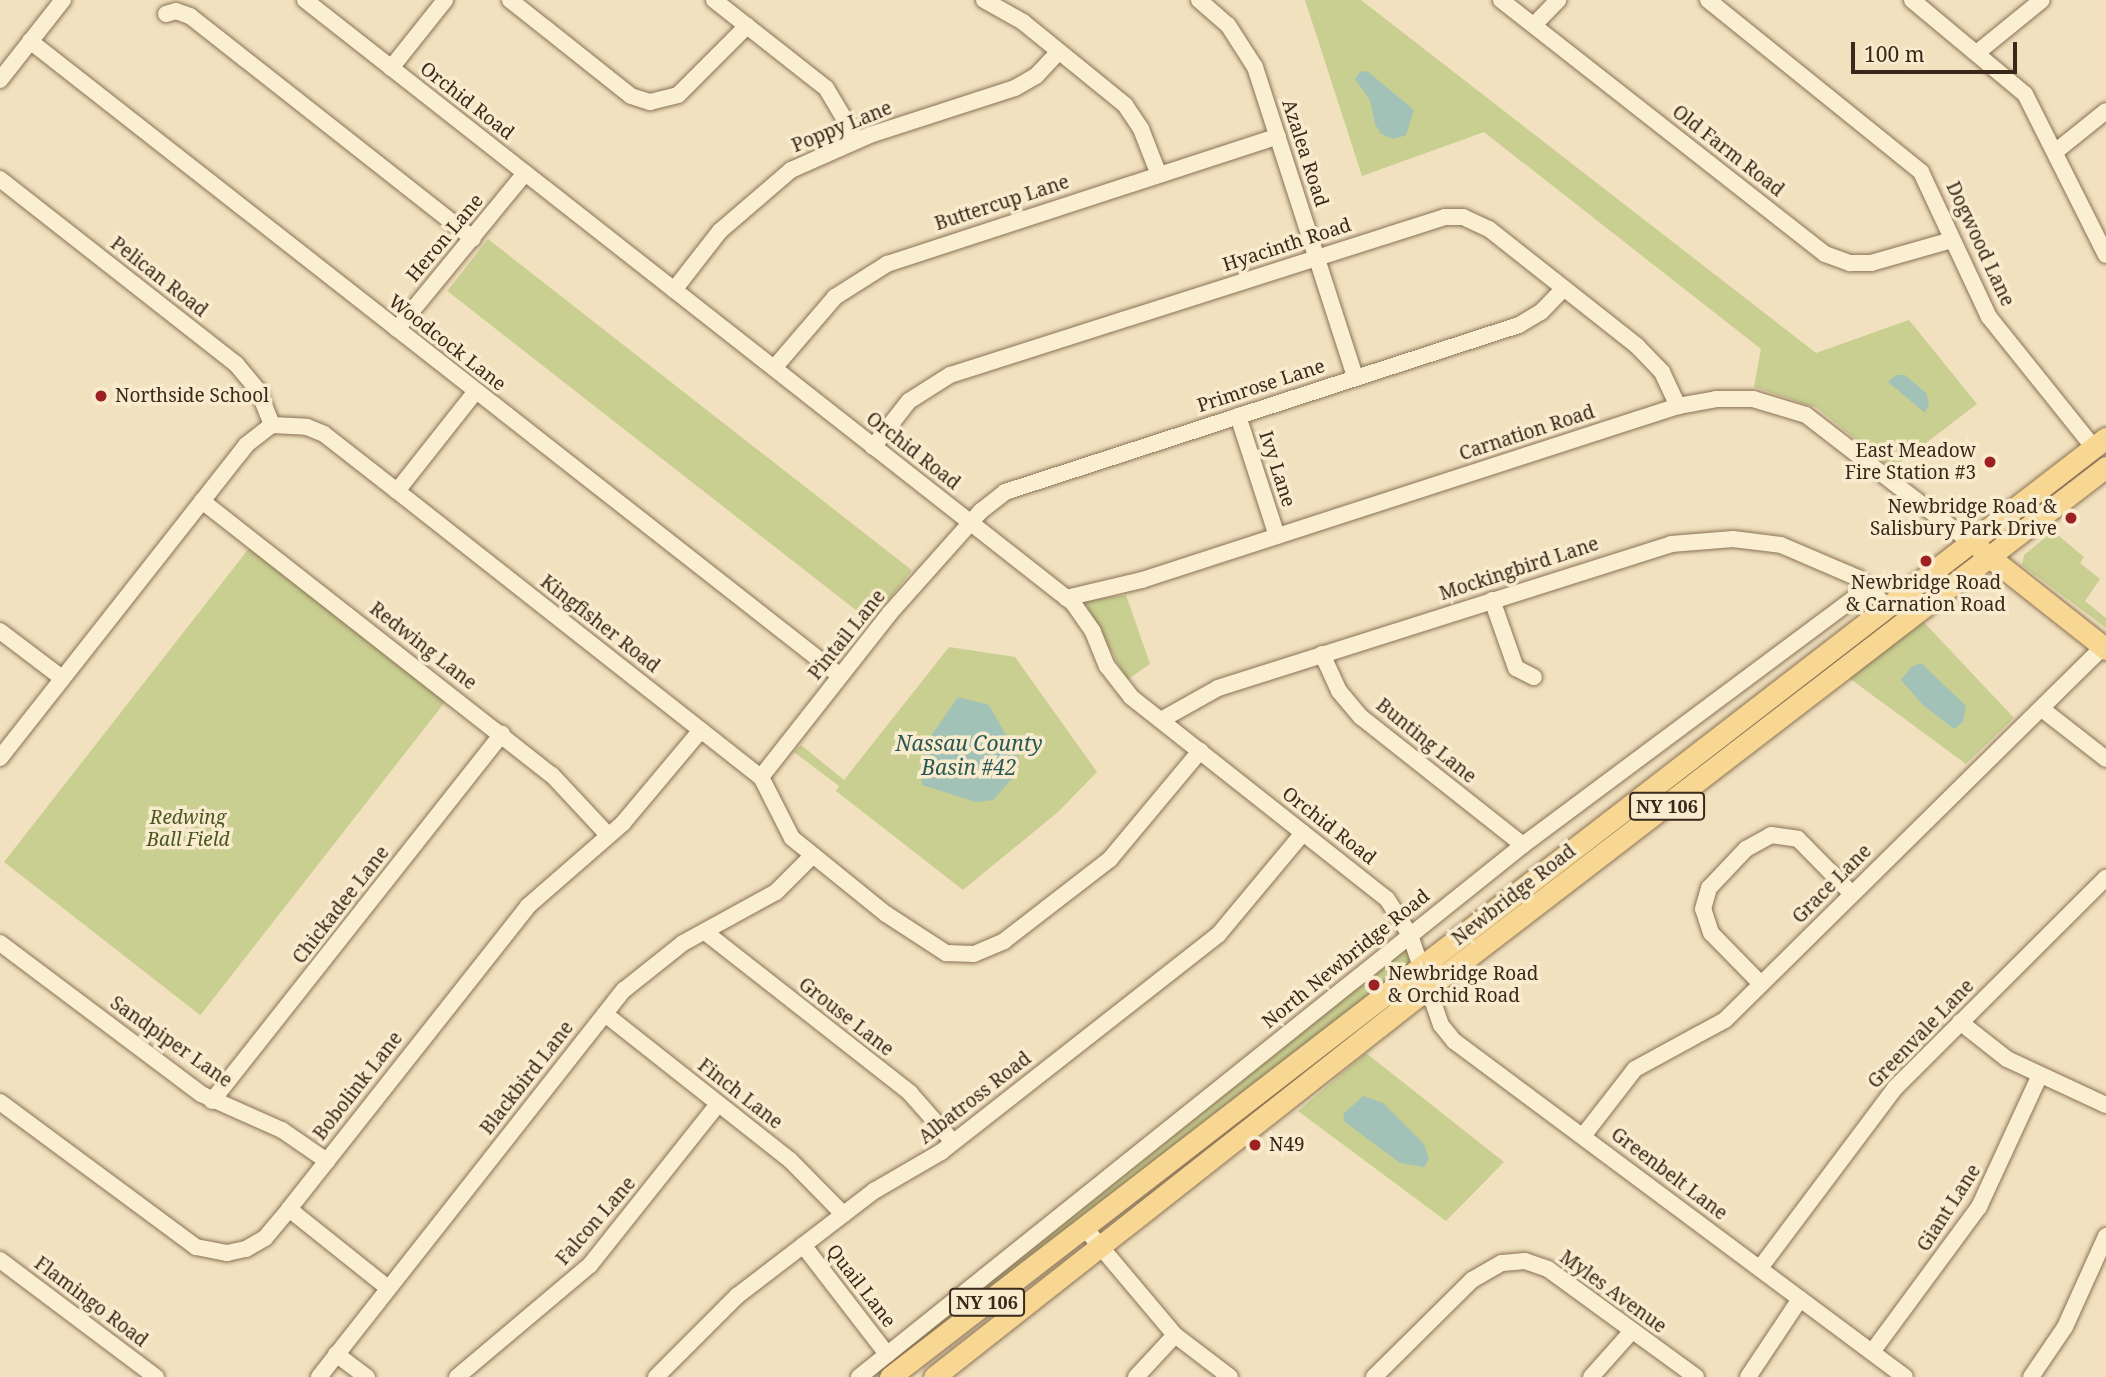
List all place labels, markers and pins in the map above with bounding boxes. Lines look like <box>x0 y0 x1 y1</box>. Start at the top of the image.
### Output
place label: Northside School <box>115 385 269 407</box>
marker: Northside School <box>93 388 109 404</box>
place label: East Meadow Fire Station #3 <box>1845 440 1976 484</box>
marker: East Meadow Fire Station #3 <box>1982 454 1998 470</box>
place label: Newbridge Road & Salisbury Park Drive <box>1870 496 2057 540</box>
marker: Newbridge Road & Salisbury Park Drive <box>2063 510 2079 526</box>
marker: Newbridge Road & Carnation Road <box>1918 553 1934 569</box>
place label: Newbridge Road & Carnation Road <box>1846 572 2006 616</box>
place label: Newbridge Road & Orchid Road <box>1388 963 1539 1007</box>
marker: Newbridge Road & Orchid Road <box>1366 977 1382 993</box>
place label: N49 <box>1269 1134 1305 1156</box>
marker: N49 <box>1247 1137 1263 1153</box>

